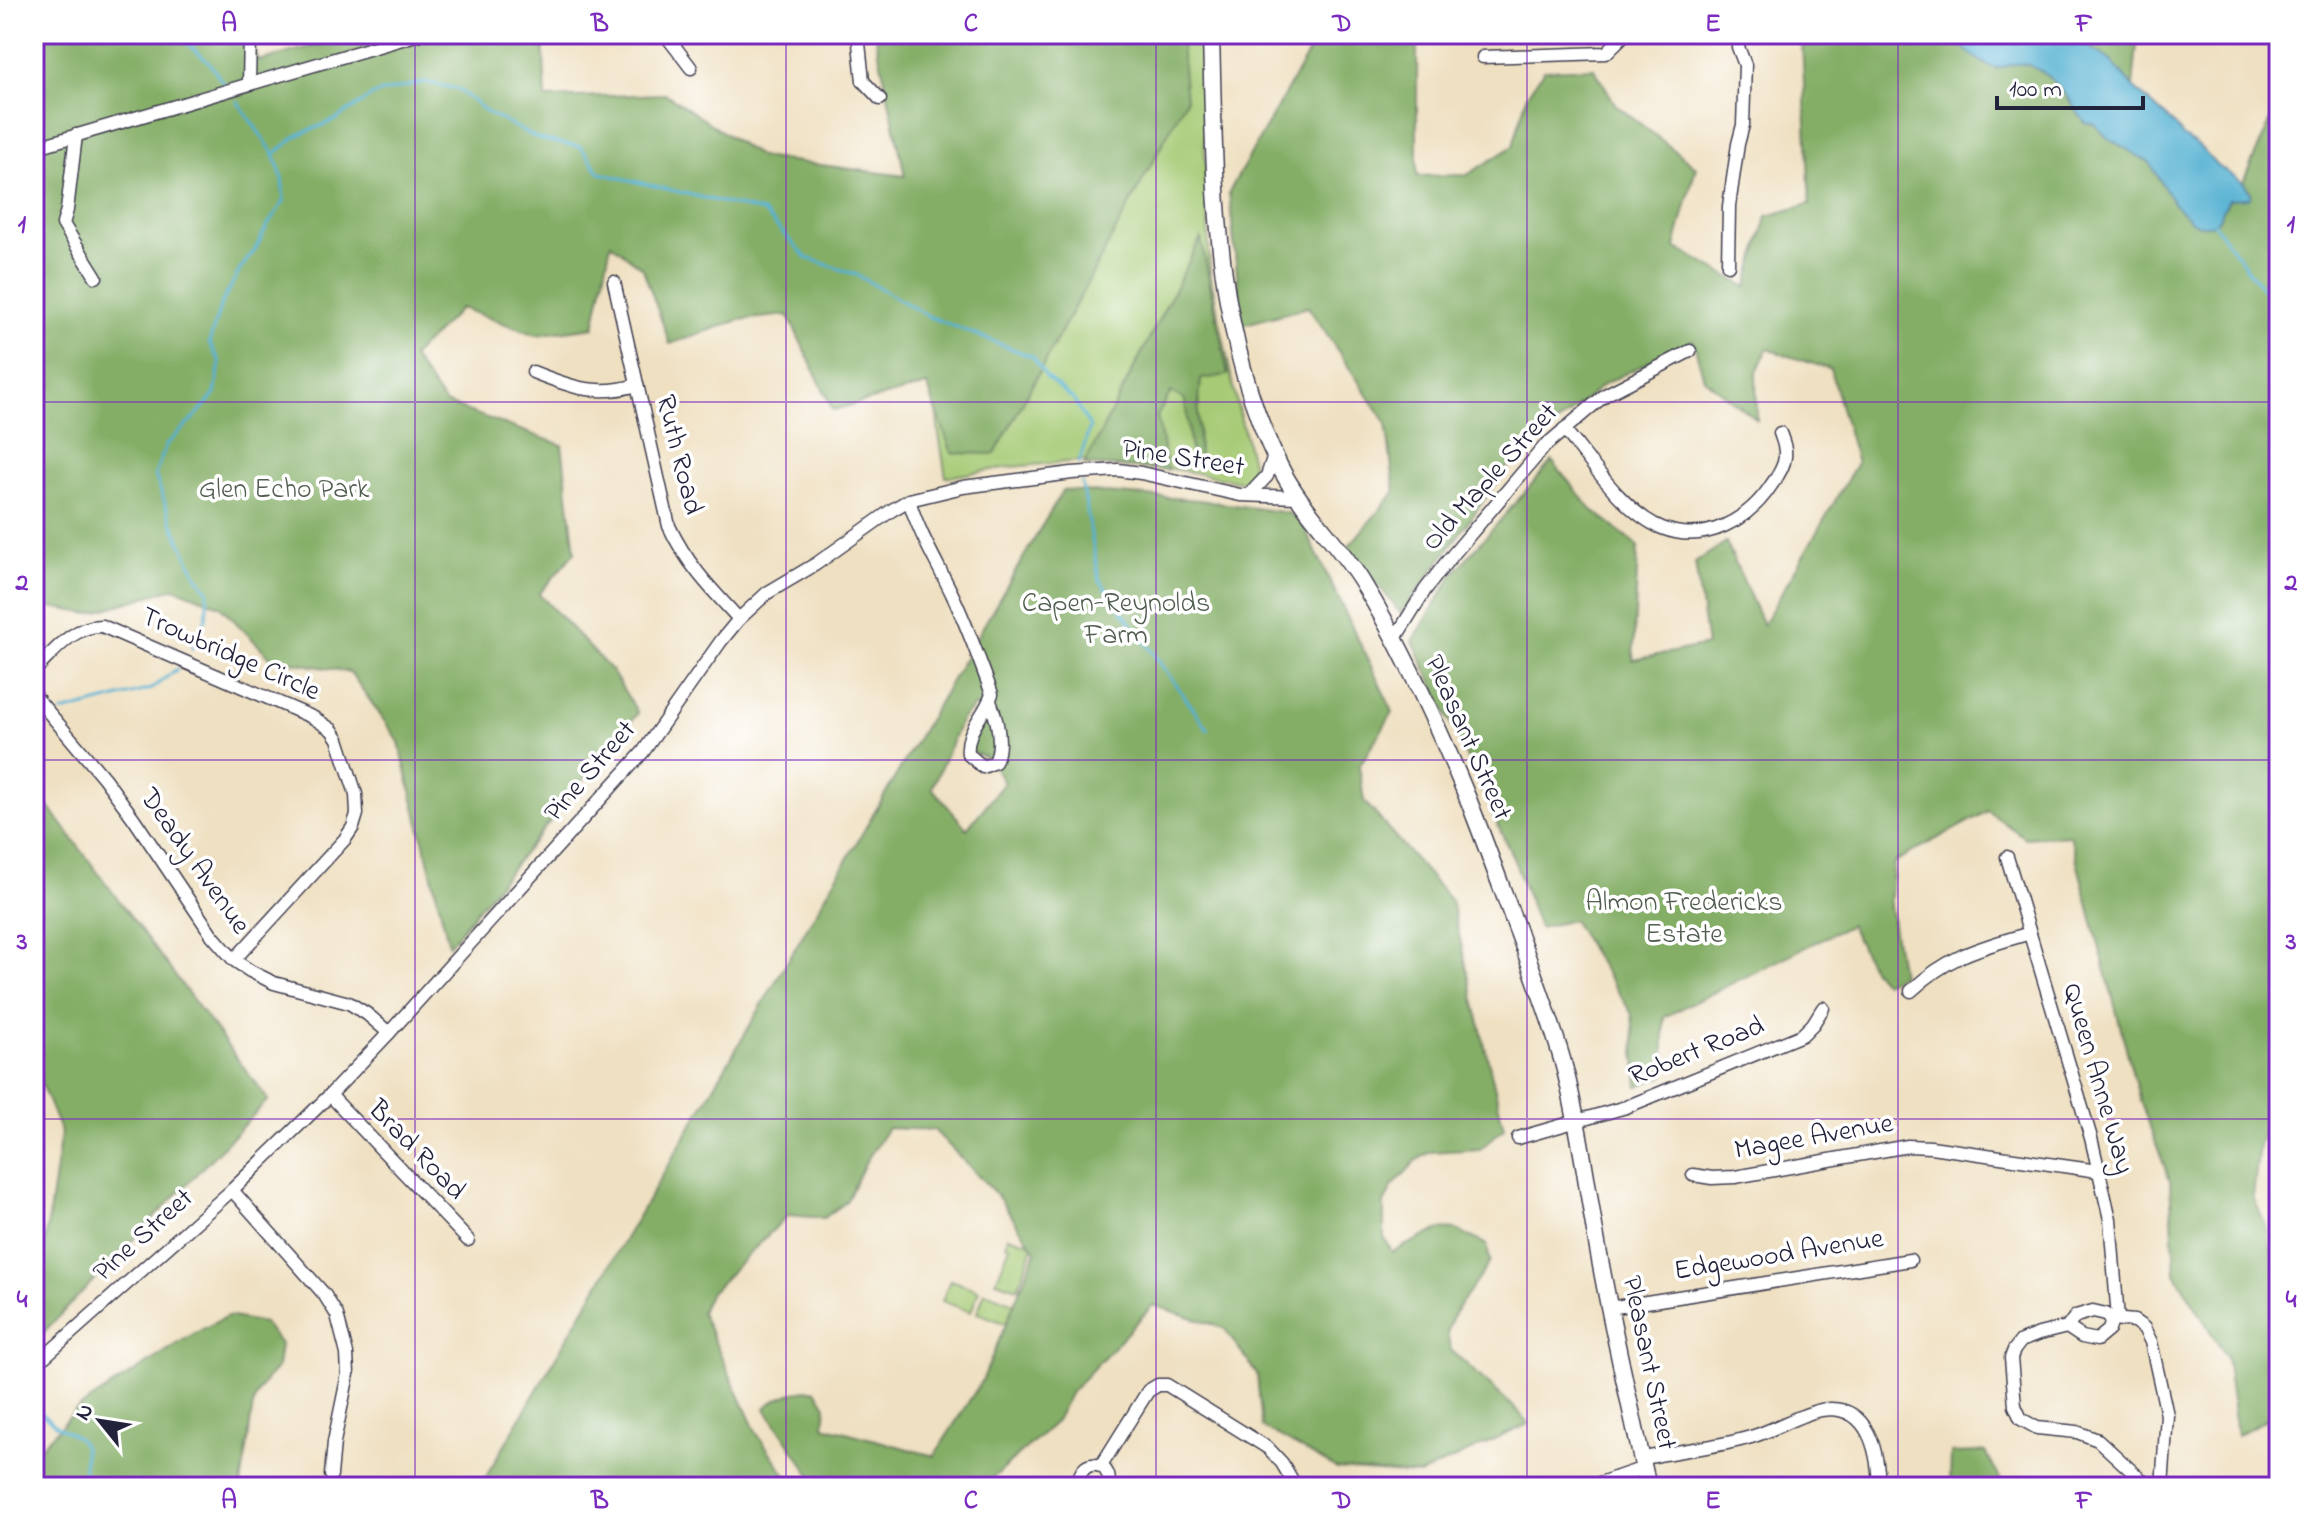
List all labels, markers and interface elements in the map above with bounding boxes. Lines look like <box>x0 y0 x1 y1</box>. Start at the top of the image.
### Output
text: A <box>221 6 237 44</box>
text: B <box>590 6 609 44</box>
text: C <box>964 6 978 44</box>
text: D <box>1331 6 1352 44</box>
text: E <box>1705 6 1721 44</box>
text: F <box>2074 6 2093 44</box>
scale bar <box>1997 60 2143 110</box>
text: 100 m <box>2009 73 2062 108</box>
text: 1 <box>18 207 27 245</box>
text: 1 <box>2287 207 2296 245</box>
street label: Ruth Road <box>643 391 713 519</box>
street label: Old Maple Street <box>1413 395 1569 561</box>
street label: Pine Street <box>1119 429 1247 489</box>
park label: Glen Echo Park <box>199 470 370 511</box>
text: 2 <box>15 565 29 603</box>
text: 2 <box>2284 565 2298 603</box>
park label: Capen-Reynolds Farm <box>1022 584 1210 657</box>
street label: Trowbridge Circle <box>134 597 327 713</box>
street label: Pleasant Street <box>1412 649 1522 827</box>
street label: Pine Street <box>535 712 647 832</box>
street label: Deady Avenue <box>128 780 260 944</box>
park label: Almon Fredericks Estate <box>1585 883 1783 956</box>
text: 3 <box>16 924 28 962</box>
text: 3 <box>2285 924 2297 962</box>
street label: Queen Anne Way <box>2050 979 2144 1179</box>
street label: Robert Road <box>1623 1006 1771 1098</box>
street label: Brad Road <box>357 1091 475 1211</box>
street label: Magee Avenue <box>1731 1104 1897 1172</box>
street label: Pine Street <box>84 1179 204 1293</box>
street label: Edgewood Avenue <box>1671 1219 1887 1293</box>
street label: Pleasant Street <box>1610 1272 1686 1454</box>
text: 4 <box>17 1282 28 1320</box>
text: 4 <box>2286 1282 2297 1320</box>
north arrow <box>60 1381 140 1461</box>
text: N <box>68 1398 103 1427</box>
text: A <box>221 1483 237 1521</box>
text: B <box>590 1483 609 1521</box>
text: C <box>964 1483 978 1521</box>
text: D <box>1331 1483 1352 1521</box>
text: E <box>1705 1483 1721 1521</box>
text: F <box>2074 1483 2093 1521</box>

